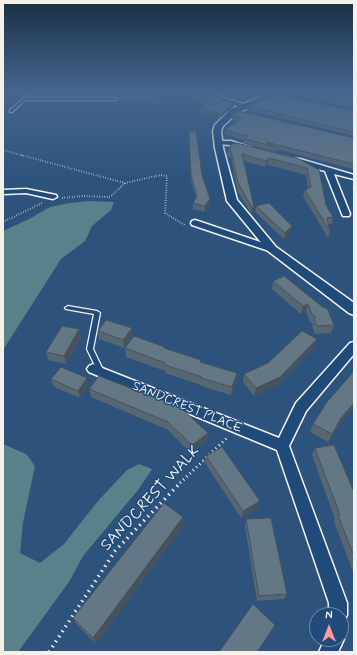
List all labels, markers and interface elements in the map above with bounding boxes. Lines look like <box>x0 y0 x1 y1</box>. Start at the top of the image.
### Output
street label: SANDCREST PLACE <box>130 379 244 437</box>
street label: SANDCREST WALK <box>97 442 205 556</box>
north arrow <box>309 607 349 647</box>
text: N <box>325 609 333 623</box>

